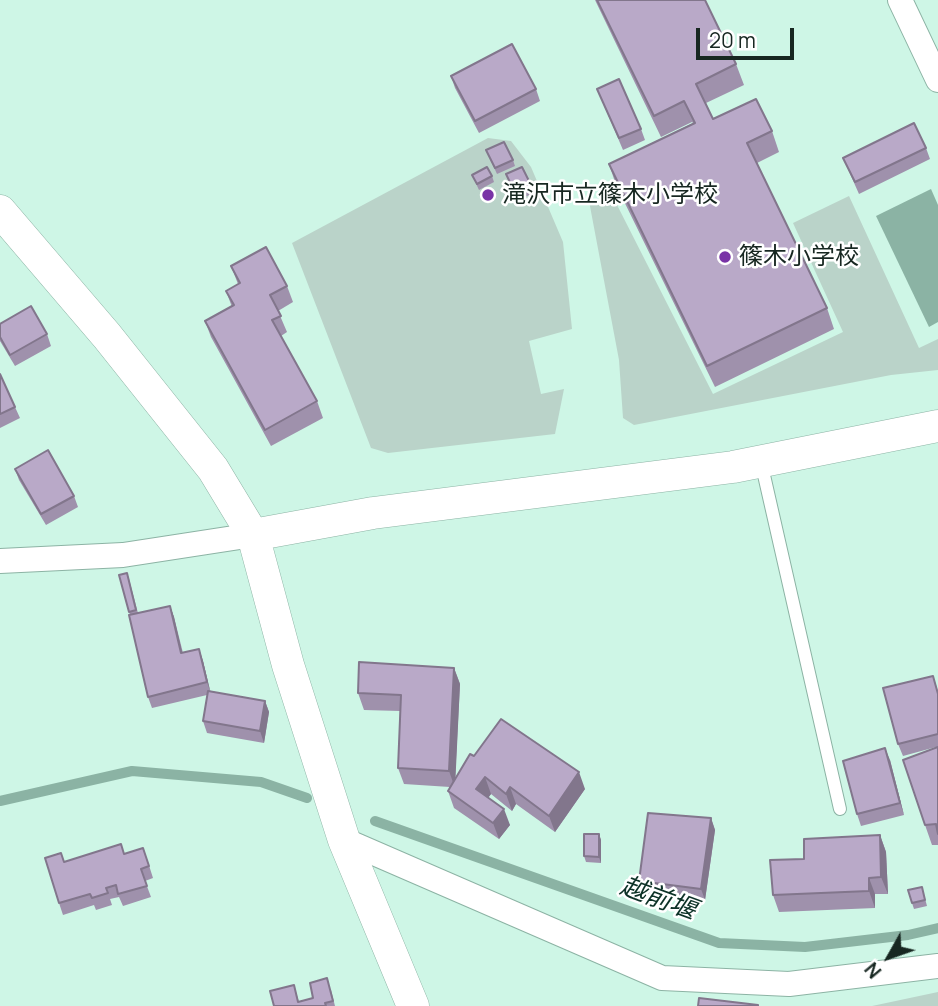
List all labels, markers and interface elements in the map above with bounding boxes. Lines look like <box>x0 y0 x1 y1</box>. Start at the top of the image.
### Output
scale bar <box>700 14 798 58</box>
text: 20 m <box>709 26 756 54</box>
place label: 滝沢市立篠木小学校 <box>502 181 718 209</box>
marker: 滝沢市立篠木小学校 <box>480 187 496 203</box>
place label: 篠木小学校 <box>739 243 859 271</box>
marker: 篠木小学校 <box>717 249 733 265</box>
water label: 越前堰 <box>616 871 700 927</box>
north arrow <box>854 922 924 992</box>
text: N <box>859 957 887 984</box>

